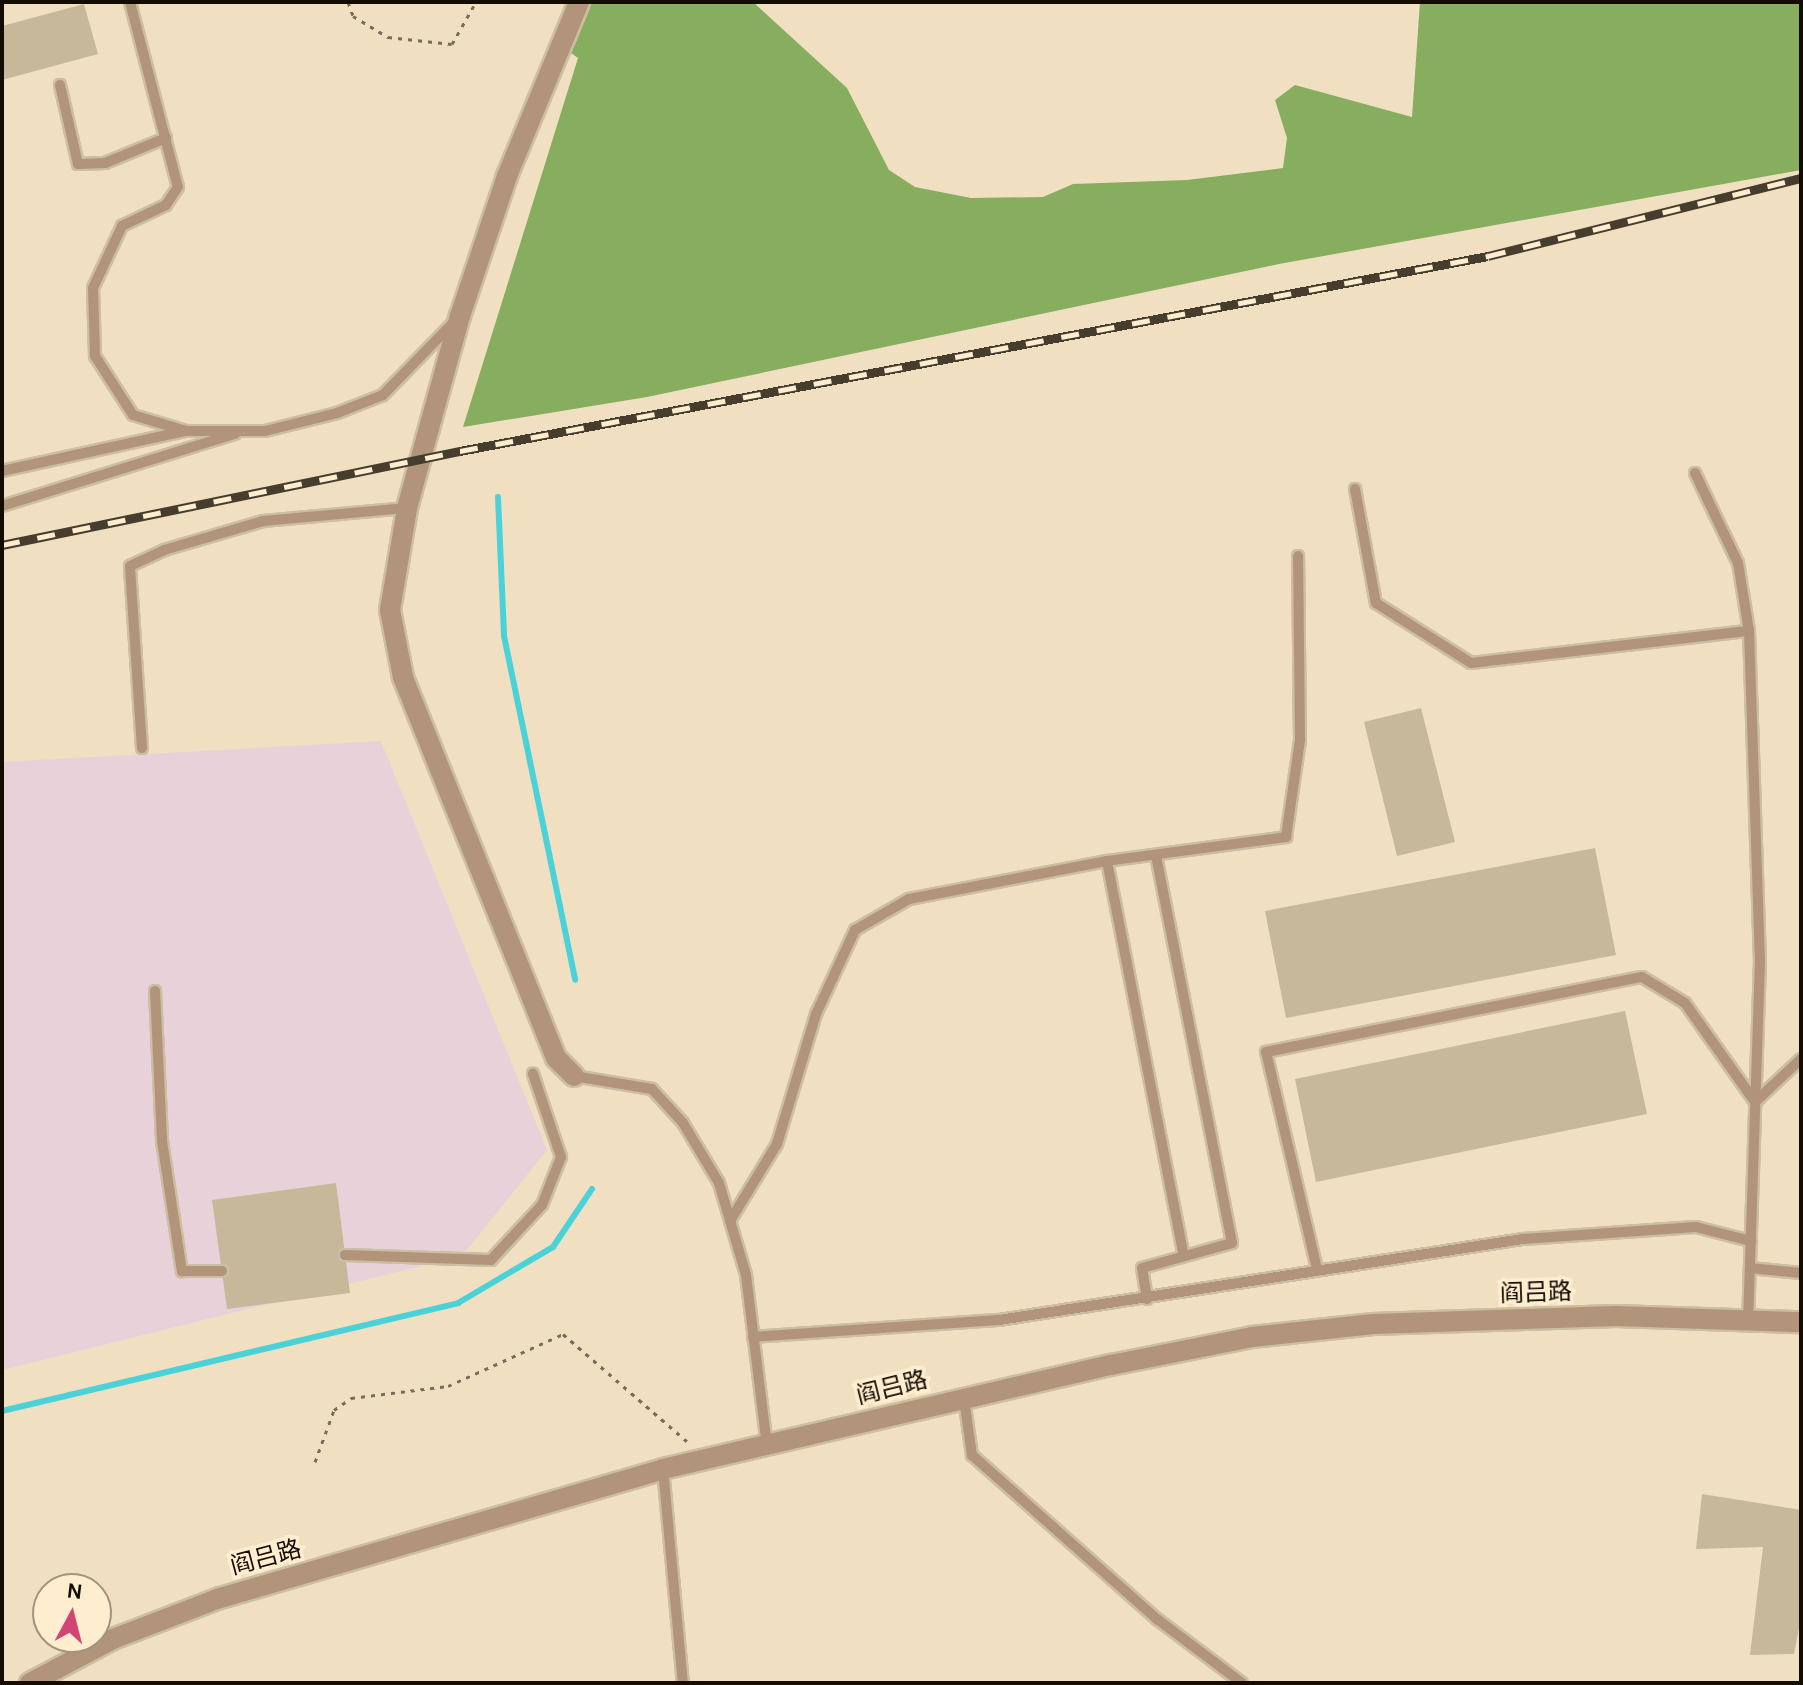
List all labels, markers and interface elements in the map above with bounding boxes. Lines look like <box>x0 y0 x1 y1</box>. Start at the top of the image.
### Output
street label: 阎吕路 <box>1500 1277 1572 1309</box>
street label: 阎吕路 <box>854 1365 930 1411</box>
street label: 阎吕路 <box>227 1535 305 1581</box>
north arrow <box>32 1573 112 1653</box>
text: N <box>65 1577 84 1605</box>

